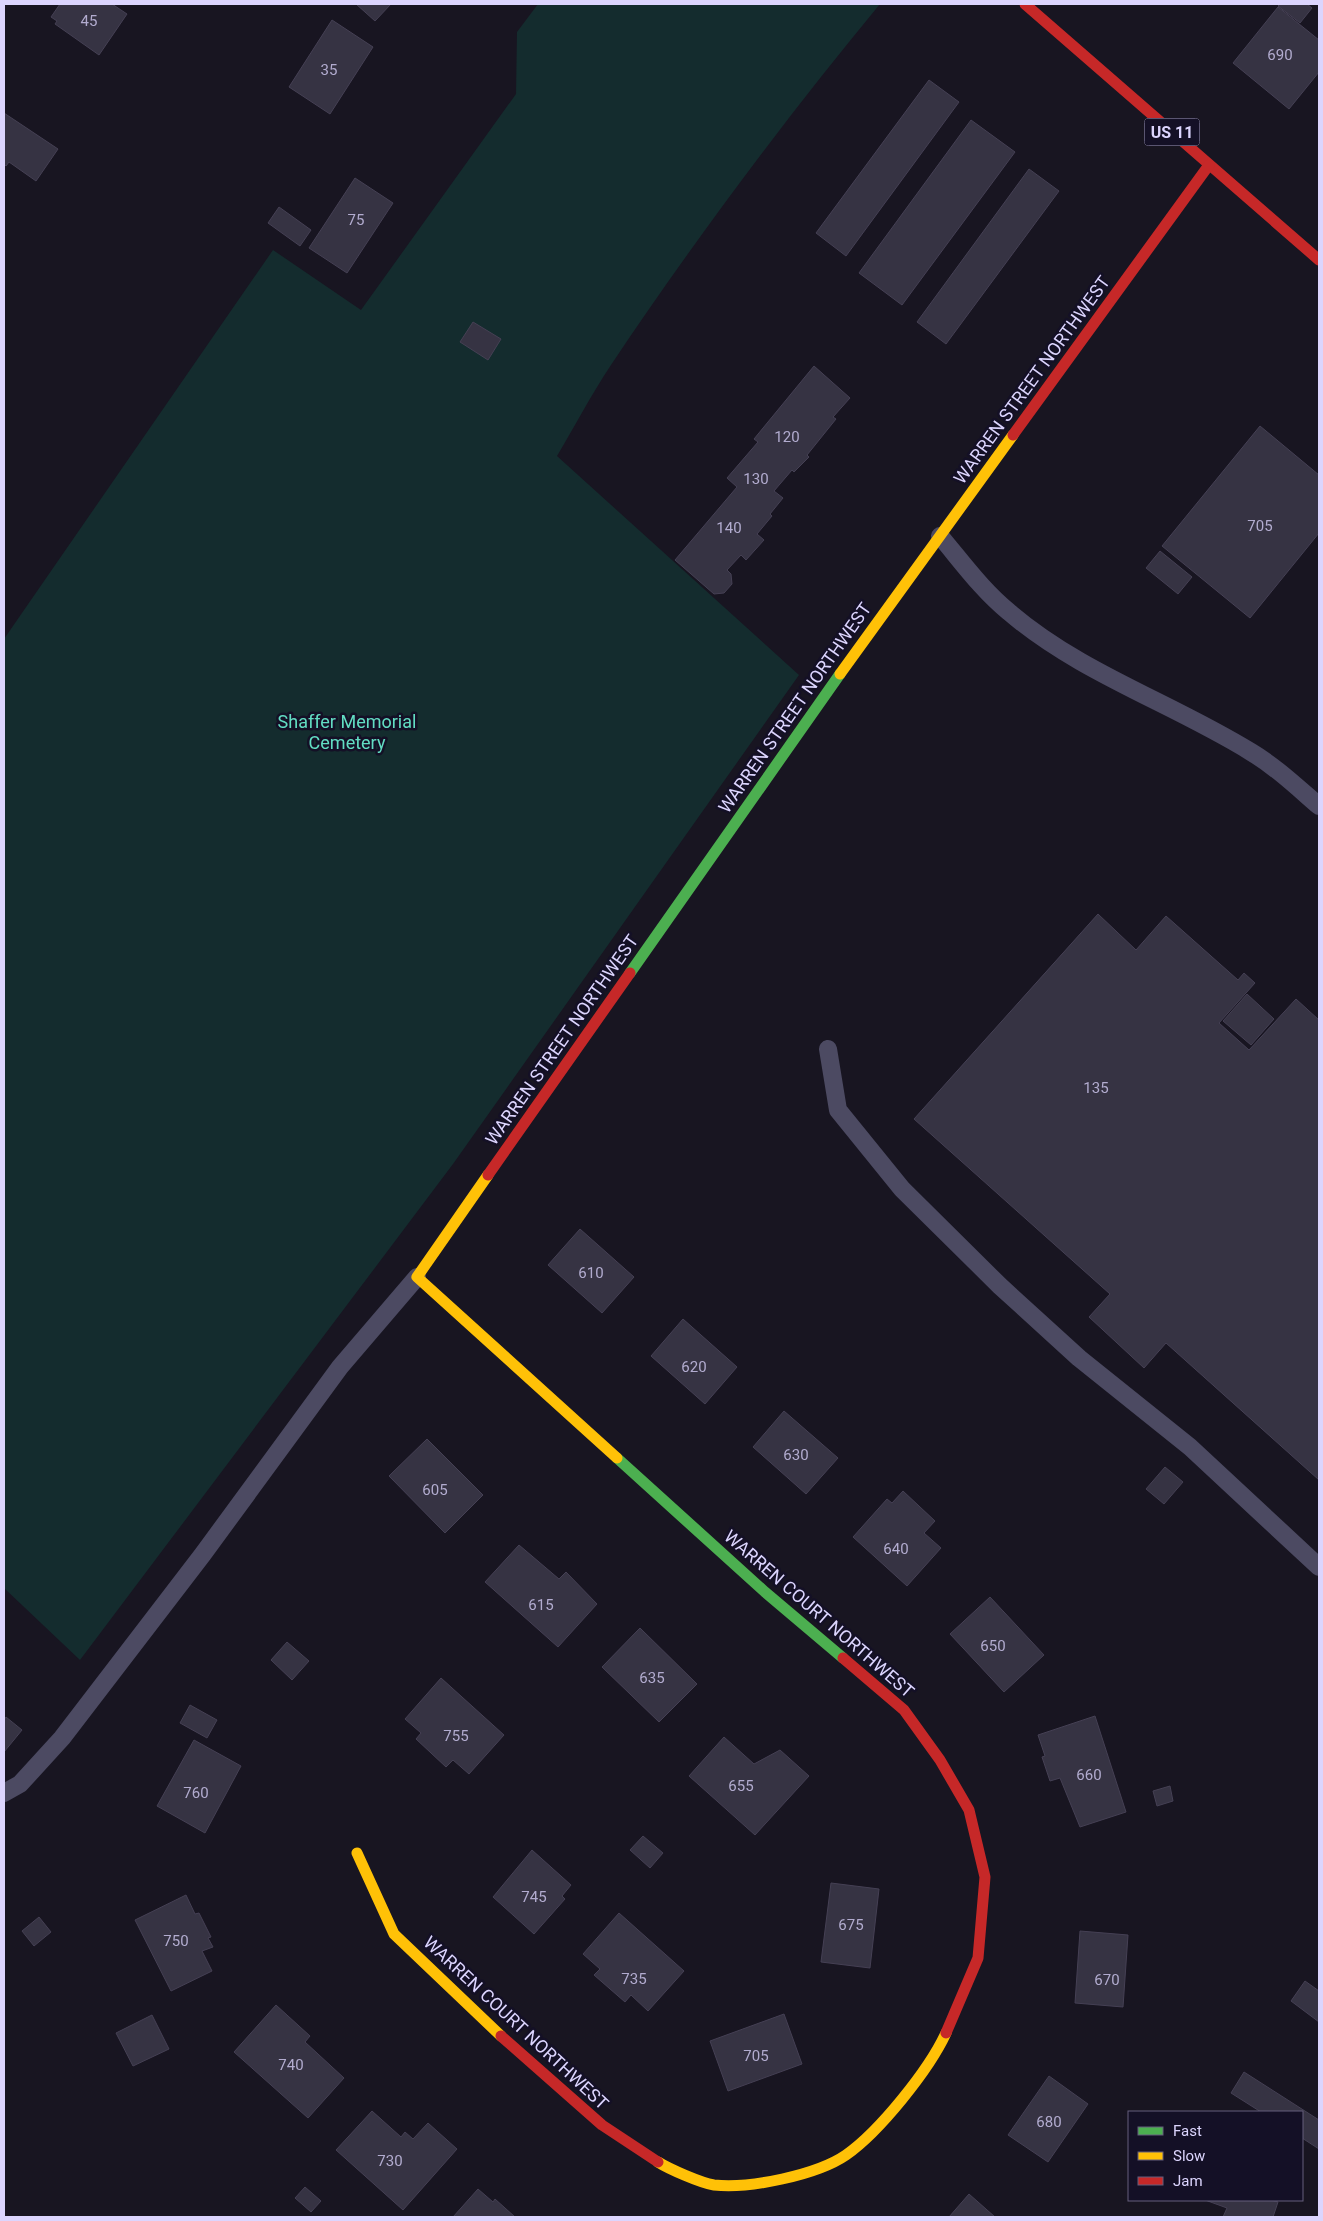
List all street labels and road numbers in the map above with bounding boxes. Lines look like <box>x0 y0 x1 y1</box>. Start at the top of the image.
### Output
road number: US 11 <box>1144 118 1200 146</box>
street label: WARREN STREET NORTHWEST <box>949 271 1114 488</box>
street label: WARREN STREET NORTHWEST <box>714 598 876 817</box>
street label: WARREN STREET NORTHWEST <box>481 930 643 1149</box>
street label: WARREN COURT NORTHWEST <box>720 1525 919 1702</box>
street label: WARREN COURT NORTHWEST <box>420 1931 613 2114</box>

